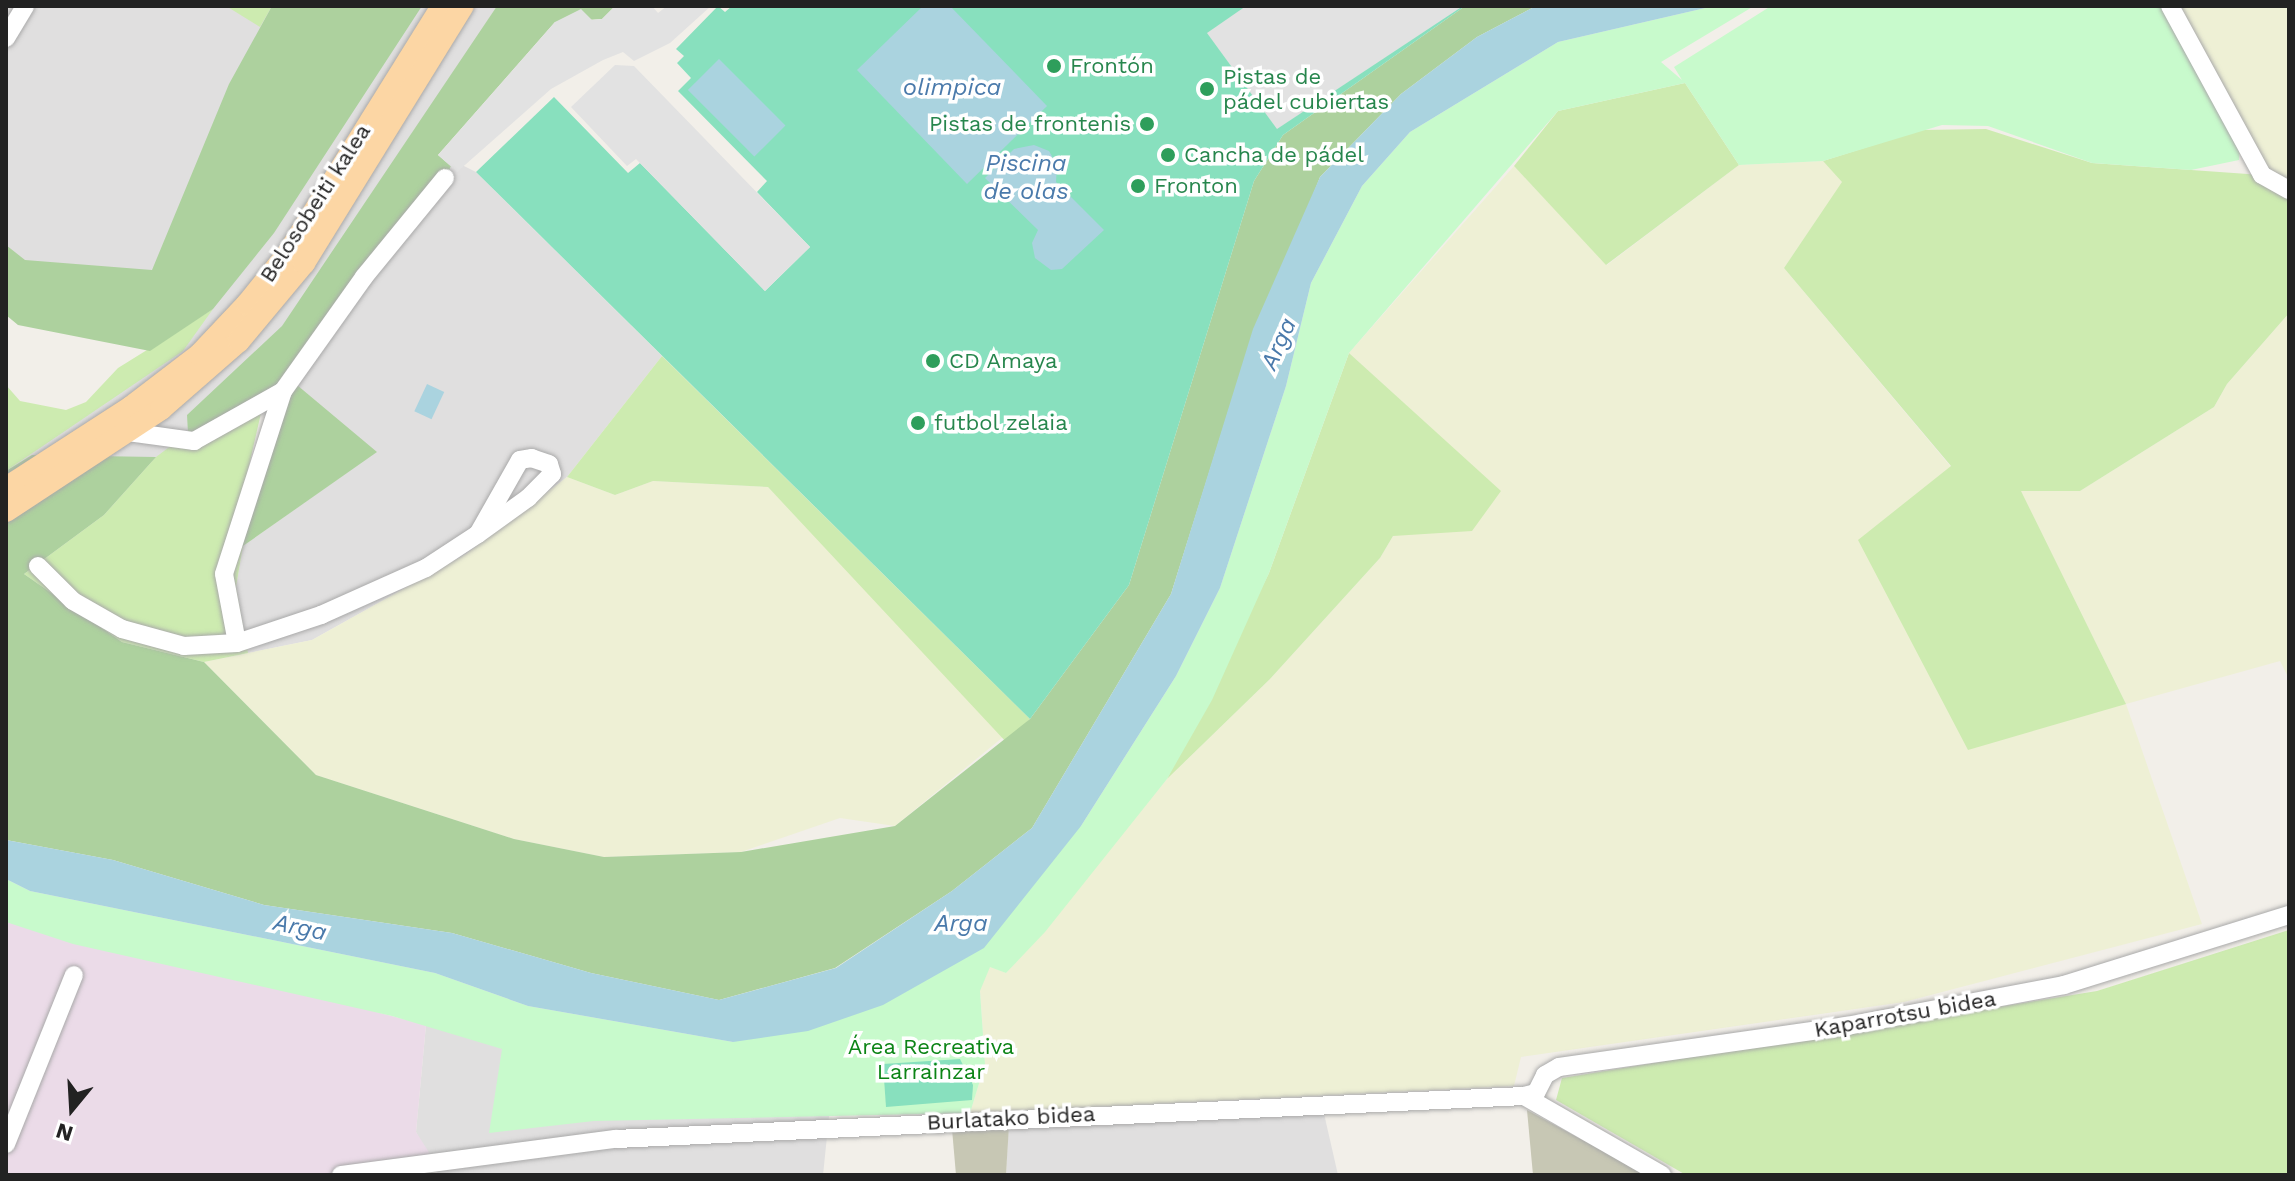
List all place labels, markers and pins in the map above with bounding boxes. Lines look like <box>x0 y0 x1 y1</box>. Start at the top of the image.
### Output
place label: Frontón <box>1070 53 1154 79</box>
marker: Frontón <box>1045 57 1063 75</box>
place label: Pistas de pádel cubiertas <box>1223 63 1390 114</box>
marker: Pistas de pádel cubiertas <box>1198 80 1216 98</box>
place label: Pistas de frontenis <box>928 111 1131 137</box>
marker: Pistas de frontenis <box>1138 115 1156 133</box>
place label: Cancha de pádel <box>1184 142 1365 168</box>
marker: Cancha de pádel <box>1159 146 1177 164</box>
place label: Fronton <box>1154 173 1238 199</box>
marker: Fronton <box>1129 177 1147 195</box>
place label: CD Amaya <box>949 348 1058 374</box>
marker: CD Amaya <box>924 352 942 370</box>
place label: futbol zelaia <box>934 410 1068 436</box>
marker: futbol zelaia <box>909 414 927 432</box>

